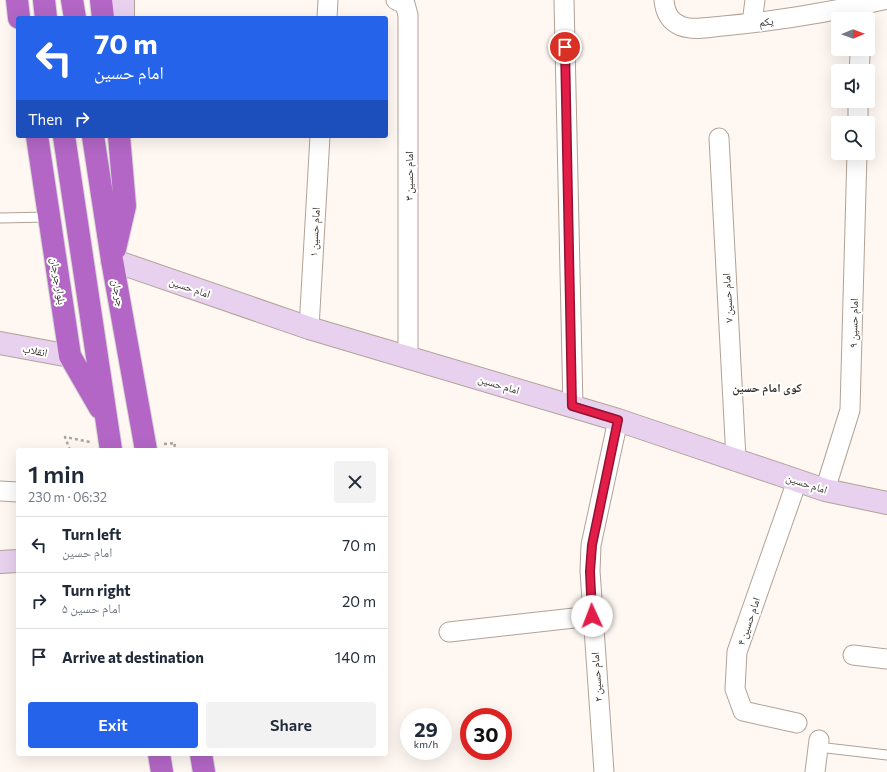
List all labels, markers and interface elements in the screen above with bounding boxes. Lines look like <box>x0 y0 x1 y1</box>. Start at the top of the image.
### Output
north arrow <box>831 12 875 56</box>
map controls <box>831 12 875 160</box>
street label: یکم <box>758 13 775 31</box>
text: 70 m <box>94 26 158 60</box>
pin <box>548 30 582 64</box>
icon: left <box>28 32 80 84</box>
icon: arrive <box>554 36 576 58</box>
text: امام حسین <box>94 61 164 83</box>
button: sound <box>831 64 875 108</box>
icon: right <box>71 108 93 130</box>
text: Then <box>28 110 63 128</box>
button: search <box>831 116 875 160</box>
street label: امام حسین ۳ <box>402 151 416 201</box>
street label: امام حسین ۱ <box>306 207 323 257</box>
street label: بلوار جرجان <box>48 257 69 306</box>
street label: امام حسین ۷ <box>719 273 736 323</box>
street label: امام حسین <box>167 274 212 301</box>
street label: جرجان <box>109 278 128 308</box>
street label: امام حسین ۹ <box>846 298 861 348</box>
street label: انقلاب <box>21 341 49 359</box>
street label: امام حسین <box>476 372 521 397</box>
district label: کوی امام حسین <box>732 380 802 396</box>
text: 1 min <box>28 459 85 488</box>
button: close <box>334 461 376 503</box>
street label: امام حسین <box>784 470 829 497</box>
text: 230 m · 06:32 <box>28 489 107 505</box>
text: Turn left <box>62 525 121 543</box>
icon: left <box>28 534 50 556</box>
text: 70 m <box>342 536 376 554</box>
text: امام حسین <box>62 544 112 560</box>
text: Turn right <box>62 581 131 599</box>
icon: right <box>28 590 50 612</box>
text: 20 m <box>342 592 376 610</box>
position arrow <box>571 595 613 637</box>
street label: امام حسین ۴ <box>734 595 763 647</box>
text: امام حسین ۵ <box>62 600 121 616</box>
icon: arrive <box>28 646 50 668</box>
text: Arrive at destination <box>62 648 204 666</box>
text: 140 m <box>335 648 376 666</box>
street label: امام حسین ۲ <box>588 652 605 702</box>
button: Exit <box>28 702 198 748</box>
button: Share <box>206 702 376 748</box>
speed limit sign: 30 <box>460 708 512 760</box>
text: 29 <box>414 717 438 741</box>
text: km/h <box>414 738 438 750</box>

